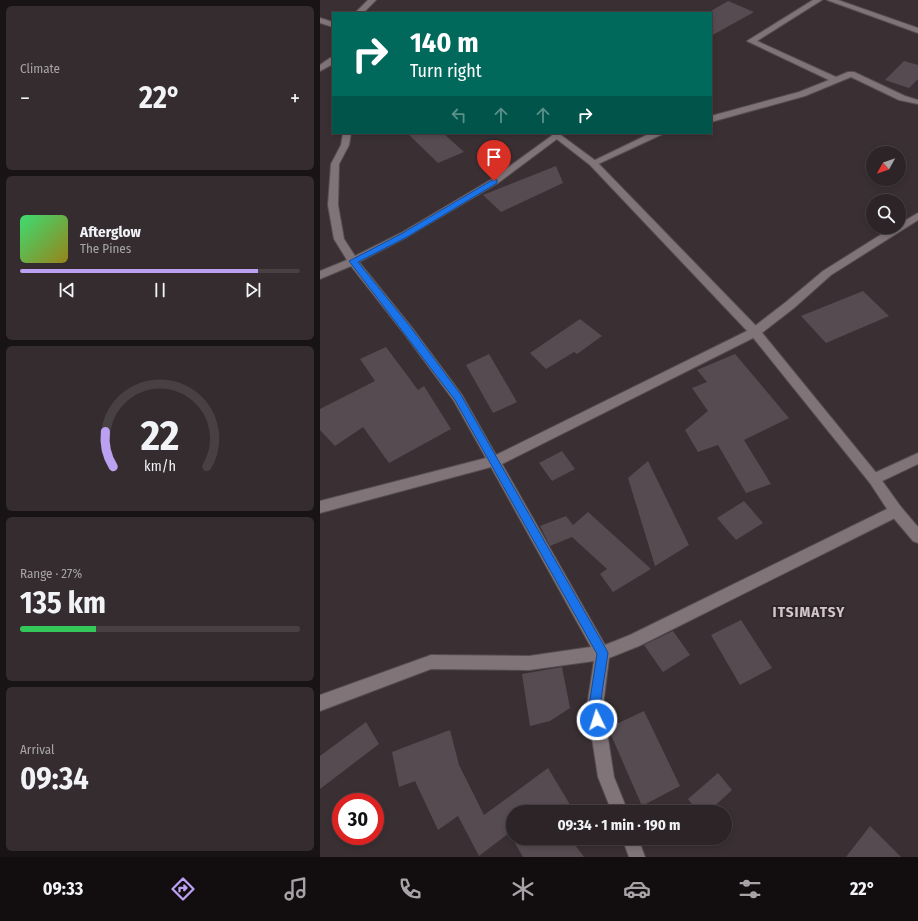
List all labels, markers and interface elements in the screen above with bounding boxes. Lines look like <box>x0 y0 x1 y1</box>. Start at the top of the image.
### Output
text: 140 m <box>410 26 479 59</box>
icon: right <box>344 28 396 80</box>
text: Turn right <box>410 60 482 82</box>
text: Climate <box>20 61 60 76</box>
text: 22° <box>139 80 181 116</box>
text: − <box>20 85 30 112</box>
text: + <box>290 85 300 112</box>
icon: left <box>448 104 470 126</box>
icon: ahead <box>490 104 512 126</box>
icon: ahead <box>532 104 554 126</box>
icon: right <box>574 104 596 126</box>
pin <box>477 140 511 181</box>
icon: arrive <box>483 146 505 168</box>
north arrow <box>866 146 906 186</box>
map controls <box>866 146 906 234</box>
button: search <box>866 194 906 234</box>
text: Afterglow <box>80 223 141 241</box>
text: The Pines <box>80 241 131 256</box>
icon: previous <box>56 279 78 301</box>
icon: pause <box>149 279 171 301</box>
icon: next <box>242 279 264 301</box>
text: 22 <box>140 410 179 460</box>
text: km/h <box>144 457 176 474</box>
text: Range · 27% <box>20 566 82 581</box>
text: 135 km <box>20 585 106 621</box>
district label: ITSIMATSY <box>773 603 845 621</box>
position arrow <box>576 699 618 741</box>
text: Arrival <box>20 742 54 757</box>
text: 09:34 <box>20 761 89 797</box>
speed limit sign: 30 <box>332 793 384 845</box>
text: 09:34 · 1 min · 190 m <box>557 816 681 834</box>
icon: directions <box>169 875 197 903</box>
icon: music <box>282 875 310 903</box>
icon: phone <box>396 875 424 903</box>
icon: climate <box>509 875 537 903</box>
icon: car <box>623 875 651 903</box>
icon: filters <box>736 875 764 903</box>
text: 09:33 <box>43 878 83 900</box>
text: 22° <box>850 878 875 900</box>

